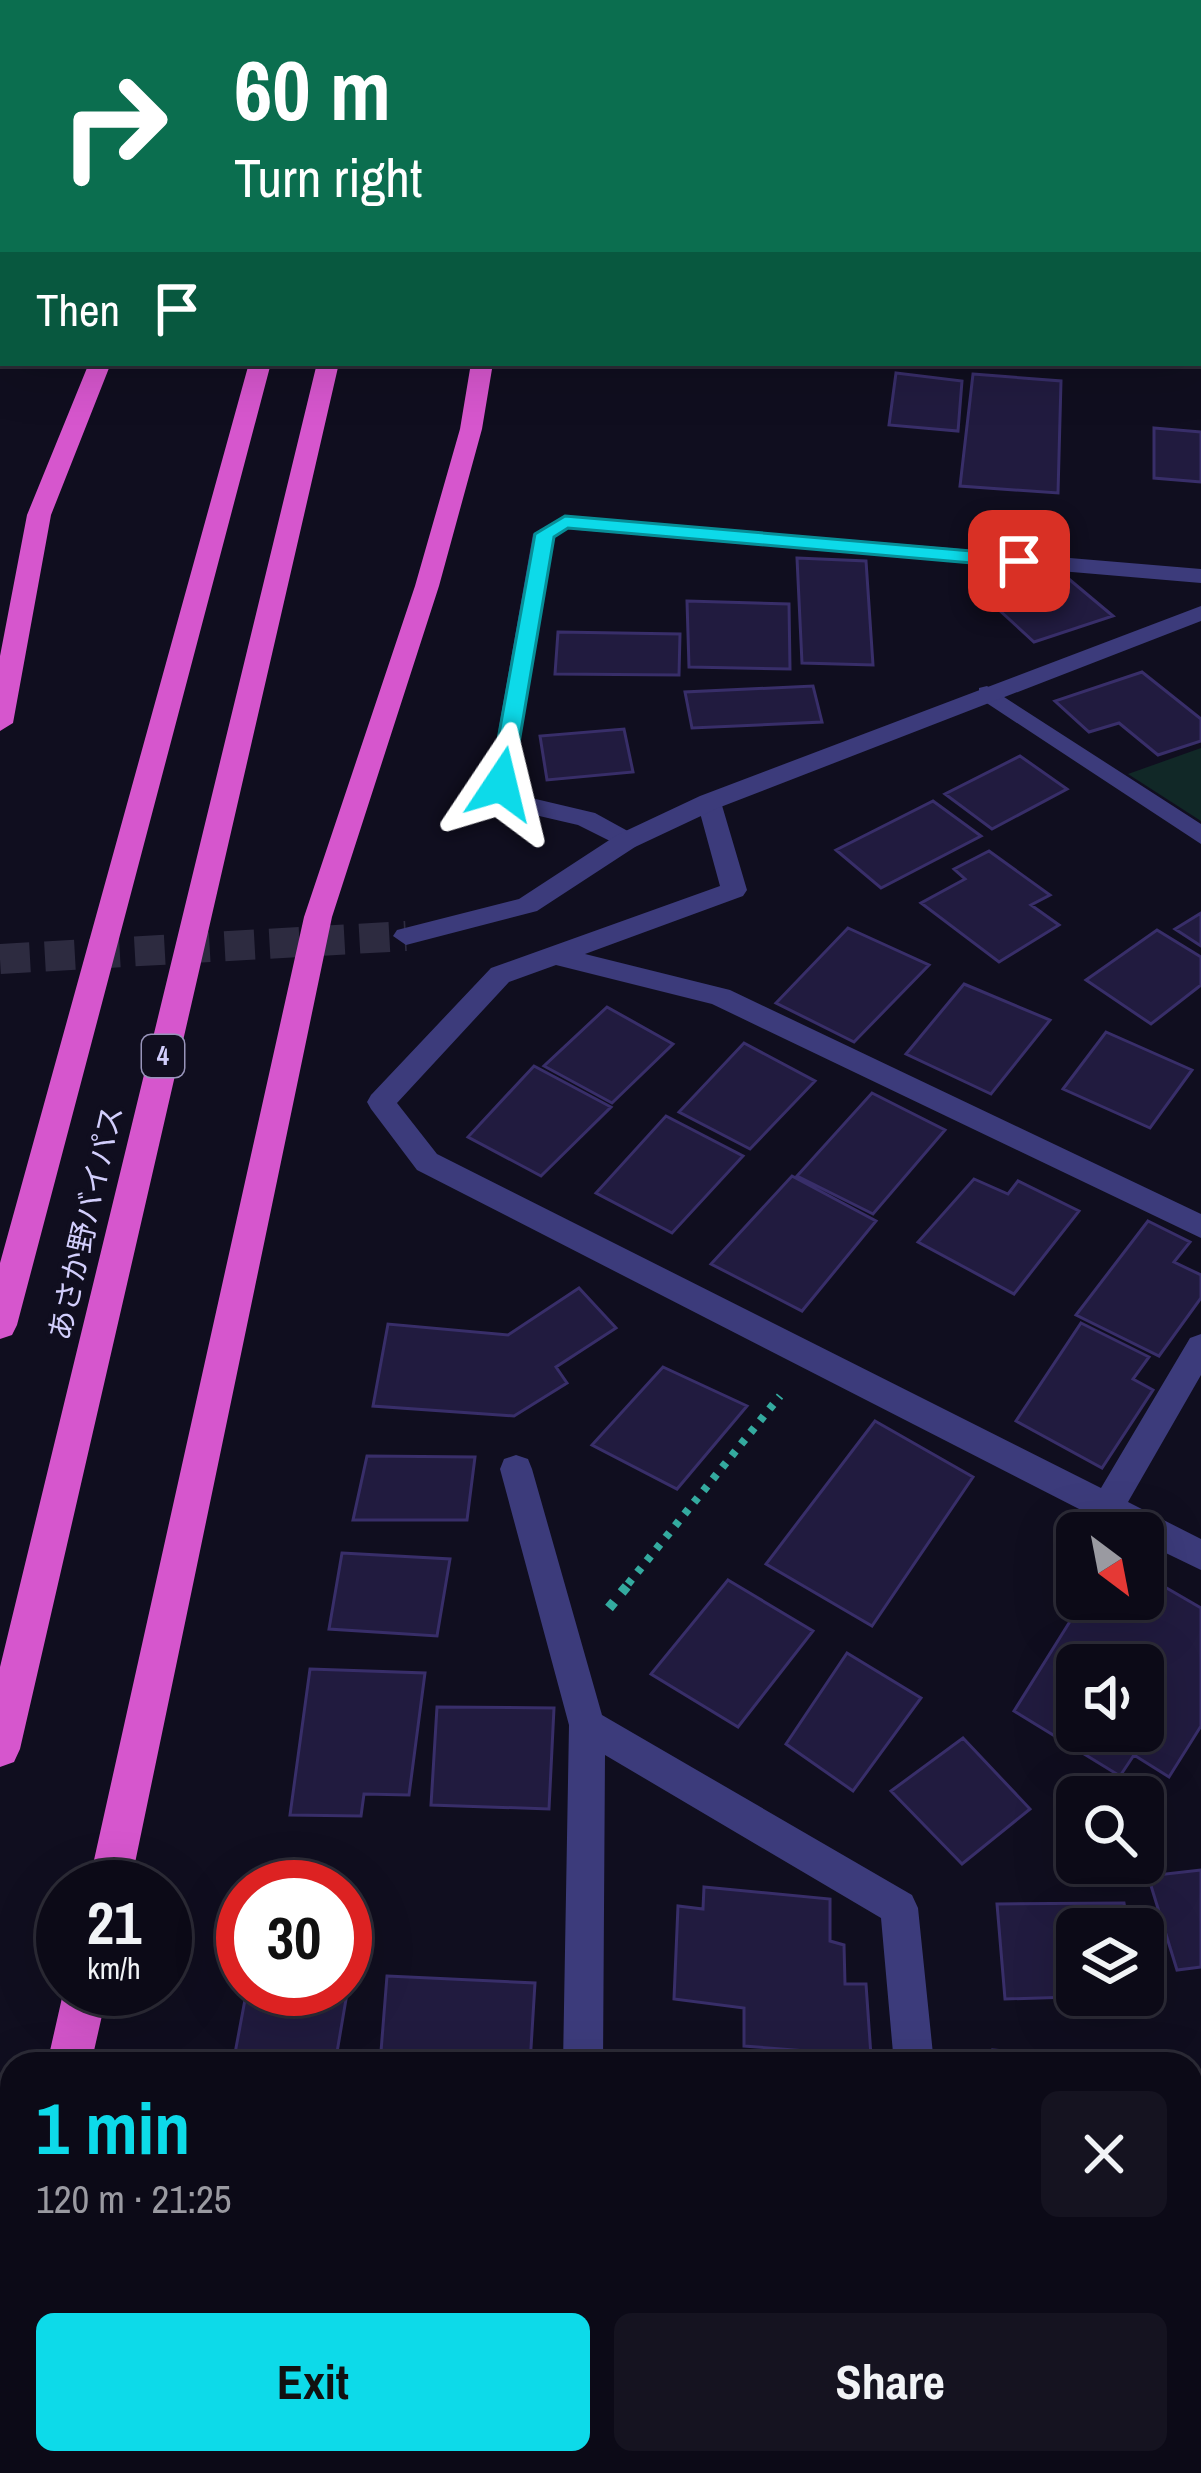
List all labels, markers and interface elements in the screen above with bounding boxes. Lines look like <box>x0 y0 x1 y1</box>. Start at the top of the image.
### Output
text: 60 m <box>234 33 391 146</box>
icon: right <box>36 48 192 204</box>
text: Turn right <box>234 141 422 214</box>
icon: arrive <box>144 276 210 342</box>
text: Then <box>36 279 120 340</box>
pin <box>968 510 1070 612</box>
icon: arrive <box>986 528 1052 594</box>
position arrow <box>438 721 564 847</box>
road number: 4 <box>142 1035 184 1077</box>
street label: あさか野バイパス <box>39 1102 131 1344</box>
north arrow <box>1056 1512 1164 1620</box>
map controls <box>1056 1512 1164 2016</box>
button: sound <box>1056 1644 1164 1752</box>
button: search <box>1056 1776 1164 1884</box>
speed limit sign: 30 <box>216 1860 372 2016</box>
text: 21 <box>87 1882 141 1963</box>
button: layers <box>1056 1908 1164 2016</box>
text: km/h <box>87 1948 141 1988</box>
text: 1 min <box>36 2079 190 2176</box>
button: close <box>1041 2091 1167 2217</box>
text: 120 m · 21:25 <box>36 2173 232 2225</box>
button: Exit <box>36 2313 590 2451</box>
button: Share <box>614 2313 1167 2451</box>

